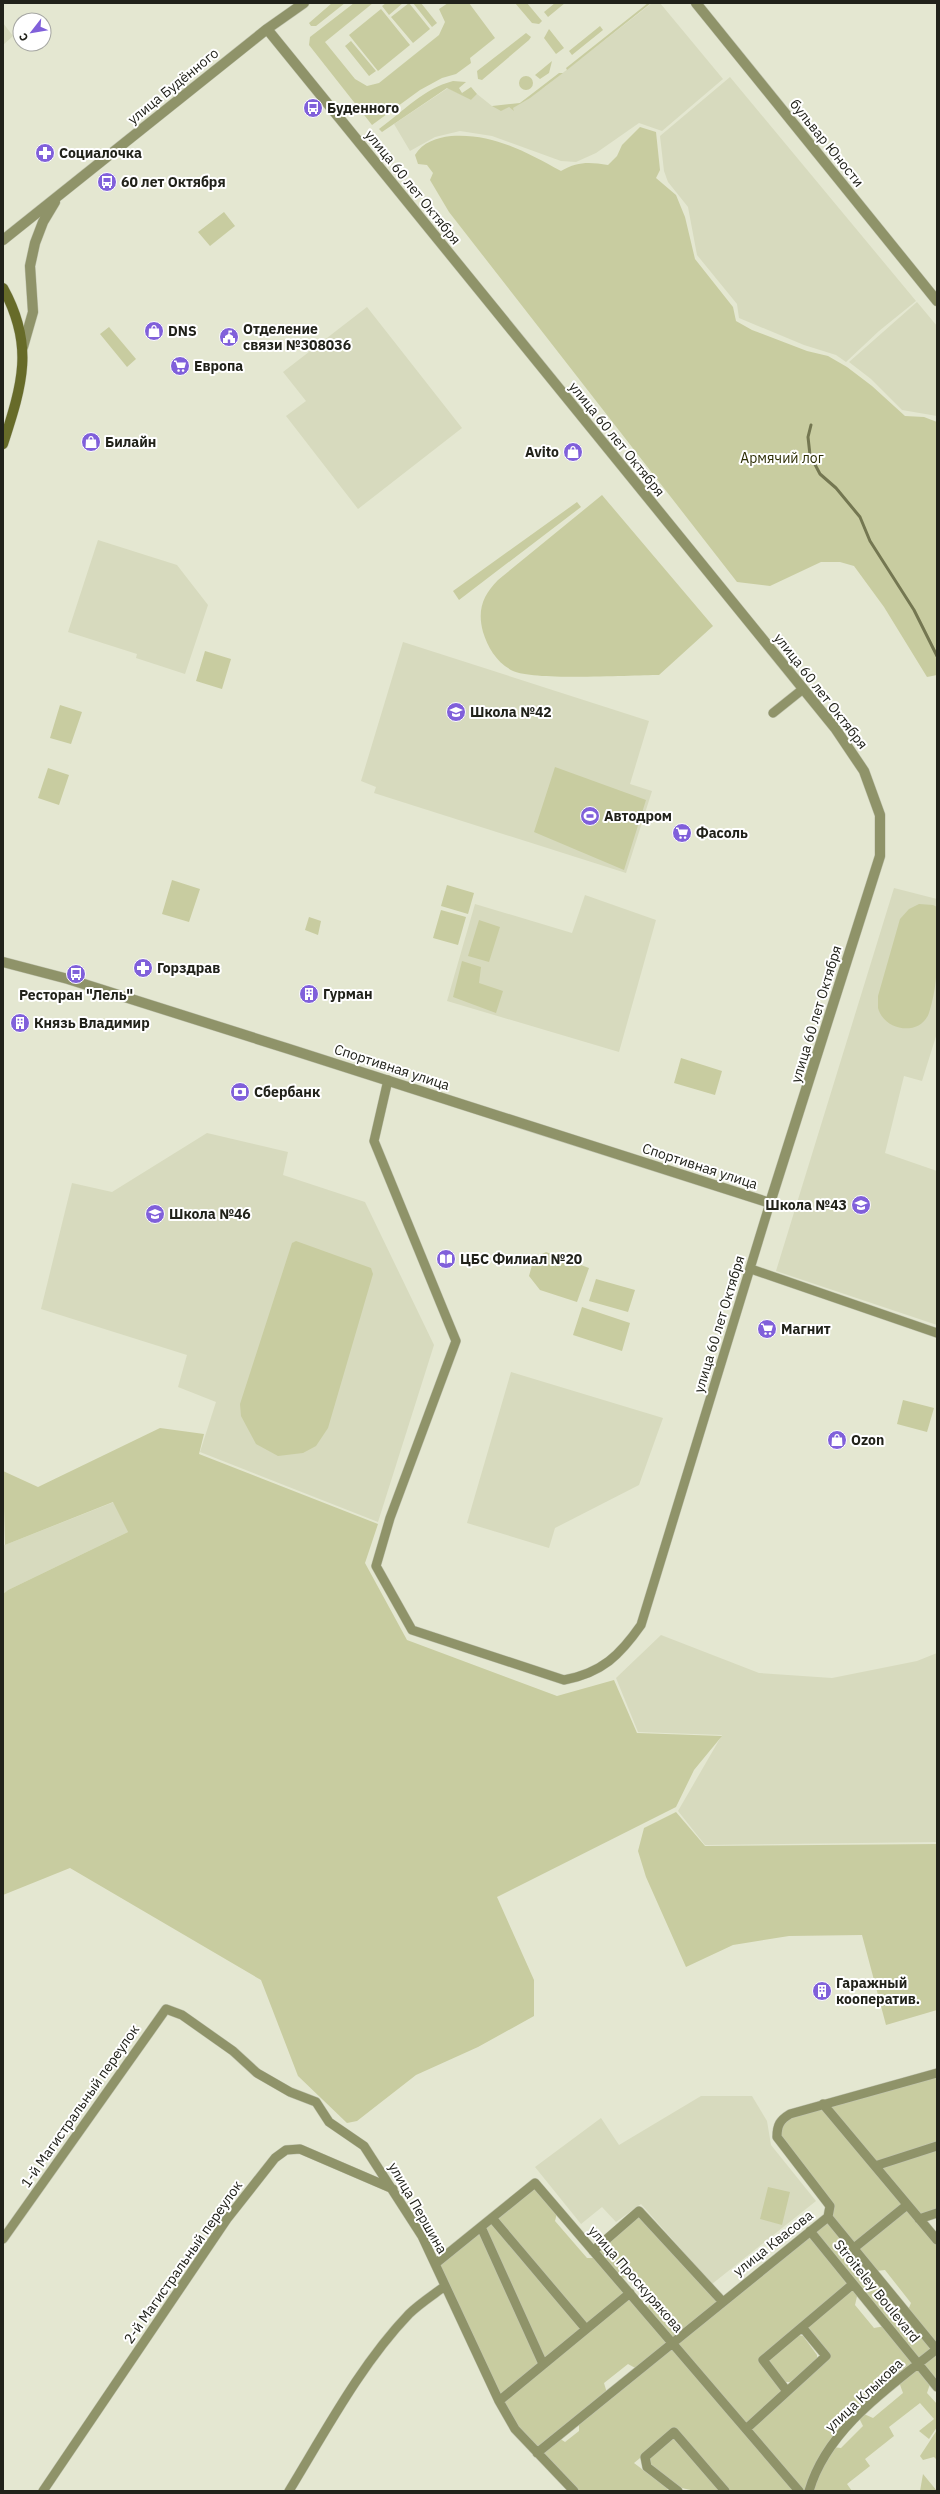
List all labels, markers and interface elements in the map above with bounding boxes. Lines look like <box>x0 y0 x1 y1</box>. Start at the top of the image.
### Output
north arrow <box>12 12 52 52</box>
text: С <box>16 30 31 44</box>
street label: улица Будённого <box>124 44 222 128</box>
street label: бульвар Юности <box>786 95 868 191</box>
bus stop icon: Буденного <box>302 97 324 119</box>
place label: Буденного <box>327 99 399 117</box>
street label: улица 60 лет Октября <box>361 126 465 248</box>
pharmacy icon: Социалочка <box>34 142 56 164</box>
place label: Социалочка <box>59 144 142 162</box>
bus stop icon: 60 лет Октября <box>96 171 118 193</box>
place label: 60 лет Октября <box>121 173 226 191</box>
shop icon: DNS <box>143 320 165 342</box>
place label: Отделение связи №308036 <box>243 320 351 354</box>
place label: DNS <box>168 322 197 340</box>
public building icon: Отделение связи №308036 <box>218 326 240 348</box>
supermarket icon: Европа <box>169 355 191 377</box>
place label: Европа <box>194 357 243 375</box>
street label: улица 60 лет Октября <box>565 378 669 500</box>
shop icon: Билайн <box>80 431 102 453</box>
place label: Билайн <box>105 433 156 451</box>
shop icon: Avito <box>562 441 584 463</box>
place label: Avito <box>525 443 559 461</box>
park label: Армячий лог <box>740 449 824 467</box>
street label: улица 60 лет Октября <box>770 629 872 753</box>
school or university icon: Школа №42 <box>445 701 467 723</box>
place label: Школа №42 <box>470 703 552 721</box>
sports icon: Автодром <box>579 805 601 827</box>
place label: Автодром <box>604 807 672 825</box>
supermarket icon: Фасоль <box>671 822 693 844</box>
place label: Фасоль <box>696 824 748 842</box>
street label: улица 60 лет Октября <box>787 943 845 1085</box>
pharmacy icon: Горздрав <box>132 957 154 979</box>
place label: Горздрав <box>157 959 220 977</box>
bus stop icon: Ресторан "Лель" <box>65 963 87 985</box>
building icon: Гурман <box>298 983 320 1005</box>
place label: Гурман <box>323 985 372 1003</box>
place label: Ресторан "Лель" <box>19 986 133 1004</box>
building icon: Князь Владимир <box>9 1012 31 1034</box>
place label: Князь Владимир <box>34 1014 150 1032</box>
street label: Спортивная улица <box>332 1040 453 1094</box>
bank icon: Сбербанк <box>229 1081 251 1103</box>
place label: Сбербанк <box>254 1083 320 1101</box>
street label: Спортивная улица <box>640 1139 761 1193</box>
school or university icon: Школа №43 <box>850 1194 872 1216</box>
place label: Школа №43 <box>765 1196 847 1214</box>
school or university icon: Школа №46 <box>144 1203 166 1225</box>
place label: Школа №46 <box>169 1205 251 1223</box>
library icon: ЦБС Филиал №20 <box>435 1248 457 1270</box>
place label: ЦБС Филиал №20 <box>460 1250 582 1268</box>
street label: улица 60 лет Октября <box>690 1253 748 1395</box>
supermarket icon: Магнит <box>756 1318 778 1340</box>
place label: Магнит <box>781 1320 831 1338</box>
shop icon: Ozon <box>826 1429 848 1451</box>
place label: Ozon <box>851 1431 884 1449</box>
place label: Гаражный кооператив. <box>836 1974 920 2008</box>
building icon: Гаражный кооператив. <box>811 1980 833 2002</box>
street label: 1-й Магистральный переулок <box>17 2021 143 2191</box>
street label: улица Першина <box>385 2159 452 2257</box>
street label: 2-й Магистральный переулок <box>120 2177 246 2347</box>
street label: улица Квасова <box>729 2206 817 2280</box>
street label: улица Проскурякова <box>585 2222 688 2336</box>
street label: Stroiteley Boulevard <box>830 2236 924 2346</box>
street label: улица Клыкова <box>821 2354 907 2436</box>

